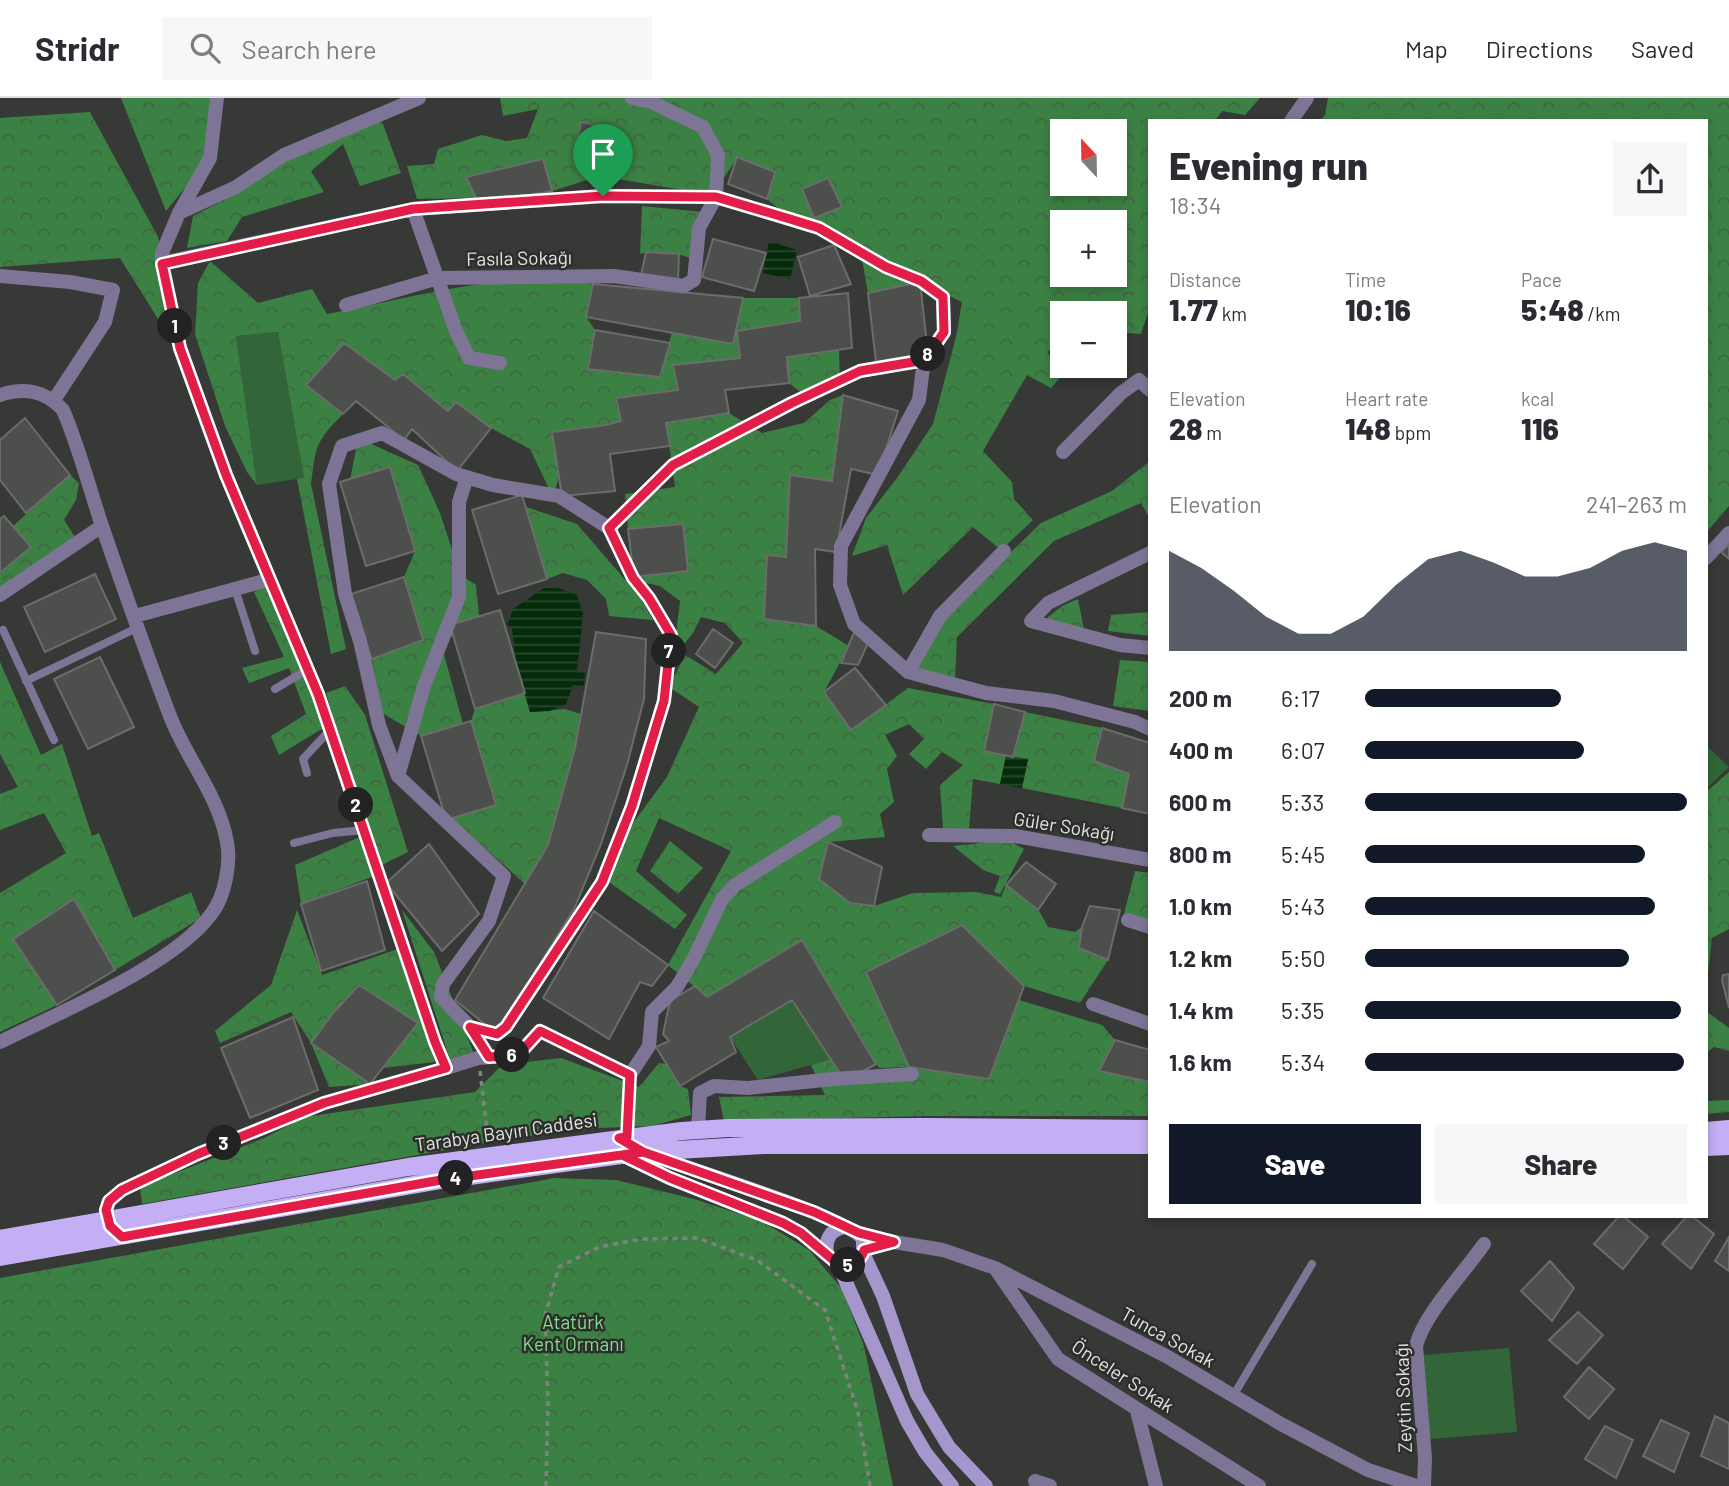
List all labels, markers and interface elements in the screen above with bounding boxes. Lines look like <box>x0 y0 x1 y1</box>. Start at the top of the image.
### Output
search box <box>162 17 652 80</box>
text: Stridr <box>35 28 120 68</box>
icon: search <box>186 29 224 67</box>
text: Search here <box>242 33 377 64</box>
text: Map <box>1405 34 1448 63</box>
text: Directions <box>1486 34 1593 63</box>
text: Saved <box>1631 34 1694 63</box>
north arrow <box>1050 119 1127 196</box>
map controls <box>1050 119 1127 378</box>
pin <box>573 124 633 196</box>
icon: arrive <box>584 135 622 173</box>
text: Evening run <box>1169 142 1368 188</box>
button: share <box>1613 142 1687 216</box>
text: 18:34 <box>1169 191 1221 219</box>
button: + <box>1050 210 1127 287</box>
street label: Fasıla Sokağı <box>466 245 572 270</box>
text: Distance <box>1169 268 1241 291</box>
text: Time <box>1345 268 1386 291</box>
text: Pace <box>1521 268 1562 291</box>
text: 1.77 <box>1169 291 1218 327</box>
text: 10:16 <box>1345 291 1411 327</box>
text: 5:48 <box>1521 291 1584 327</box>
button: − <box>1050 301 1127 378</box>
text: km <box>1218 302 1247 325</box>
text: /km <box>1584 302 1620 325</box>
pin: 1 <box>158 308 192 344</box>
text: 1 <box>171 314 178 337</box>
pin: 8 <box>911 336 946 372</box>
text: 8 <box>922 342 933 365</box>
text: Elevation <box>1169 387 1246 410</box>
text: Heart rate <box>1345 387 1428 410</box>
text: kcal <box>1521 387 1554 410</box>
text: 28 <box>1169 410 1203 446</box>
text: 148 <box>1345 410 1391 446</box>
text: 116 <box>1521 410 1559 446</box>
text: m <box>1203 421 1222 444</box>
text: bpm <box>1391 421 1431 444</box>
text: Elevation <box>1169 490 1262 518</box>
text: 241–263 m <box>1586 490 1687 518</box>
pin: 7 <box>652 634 686 668</box>
text: 7 <box>664 639 673 662</box>
text: 200 m <box>1169 684 1232 712</box>
text: 6:17 <box>1281 684 1320 712</box>
text: 400 m <box>1169 736 1233 764</box>
text: 6:07 <box>1281 736 1325 764</box>
pin: 2 <box>338 788 374 822</box>
text: 600 m <box>1169 788 1231 816</box>
text: 5:33 <box>1281 788 1324 816</box>
text: 2 <box>350 793 361 816</box>
street label: Güler Sokağı <box>1012 806 1116 845</box>
text: 800 m <box>1169 840 1231 868</box>
text: 5:45 <box>1281 840 1325 868</box>
text: 1.0 km <box>1169 892 1232 920</box>
text: 5:43 <box>1281 892 1325 920</box>
text: 1.2 km <box>1169 944 1232 972</box>
text: 5:50 <box>1281 944 1325 972</box>
text: 1.4 km <box>1169 996 1233 1024</box>
text: 5:35 <box>1281 996 1324 1024</box>
pin: 6 <box>494 1038 530 1072</box>
text: 6 <box>506 1043 517 1066</box>
text: 1.6 km <box>1169 1048 1232 1076</box>
text: 5:34 <box>1281 1048 1325 1076</box>
street label: Tarabya Bayırı Caddesi <box>413 1107 599 1156</box>
button: Save <box>1169 1124 1421 1204</box>
button: Share <box>1435 1124 1687 1204</box>
pin: 3 <box>206 1126 242 1160</box>
text: 3 <box>218 1131 229 1154</box>
pin: 4 <box>438 1160 474 1196</box>
text: 4 <box>450 1166 461 1189</box>
pin: 5 <box>830 1248 866 1282</box>
text: 5 <box>842 1253 853 1276</box>
street label: Tunca Sokak <box>1117 1301 1219 1372</box>
park label: Atatürk Kent Ormanı <box>523 1310 623 1355</box>
street label: Önceler Sokak <box>1068 1334 1179 1417</box>
street label: Zeytin Sokağı <box>1389 1343 1416 1453</box>

